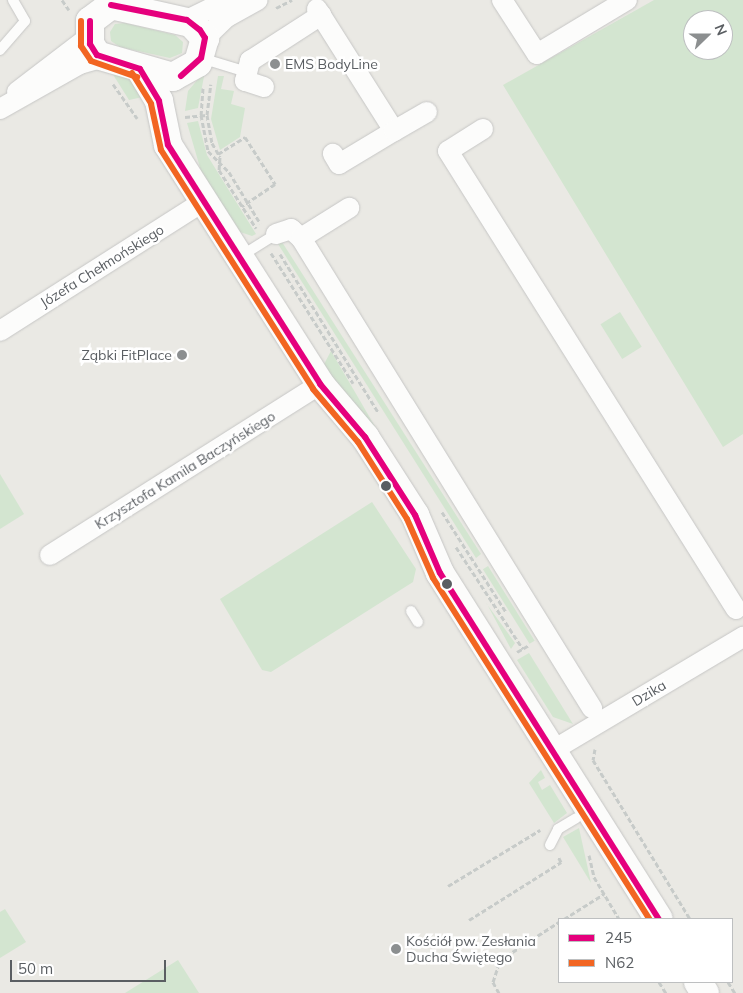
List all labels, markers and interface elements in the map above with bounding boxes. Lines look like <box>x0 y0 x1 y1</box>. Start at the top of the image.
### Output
north arrow <box>683 10 733 60</box>
text: N <box>711 21 731 38</box>
place label: EMS BodyLine <box>285 56 378 72</box>
marker: EMS BodyLine <box>269 58 281 70</box>
street label: Józefa Chełmońskiego <box>37 221 167 311</box>
place label: Ząbki FitPlace <box>81 347 172 363</box>
marker: Ząbki FitPlace <box>176 349 188 361</box>
street label: Krzysztofa Kamila Baczyńskiego <box>92 407 278 533</box>
unlabelled marker <box>381 481 391 491</box>
unlabelled marker <box>442 579 452 589</box>
street label: Dzika <box>629 676 669 710</box>
legend <box>558 918 733 983</box>
text: 245 <box>605 928 632 947</box>
place label: Kościół pw. Zesłania Ducha Świętego <box>406 933 536 966</box>
marker: Kościół pw. Zesłania Ducha Świętego <box>390 943 402 955</box>
scale bar <box>12 950 169 982</box>
text: N62 <box>605 953 634 972</box>
text: 50 m <box>18 959 53 978</box>

